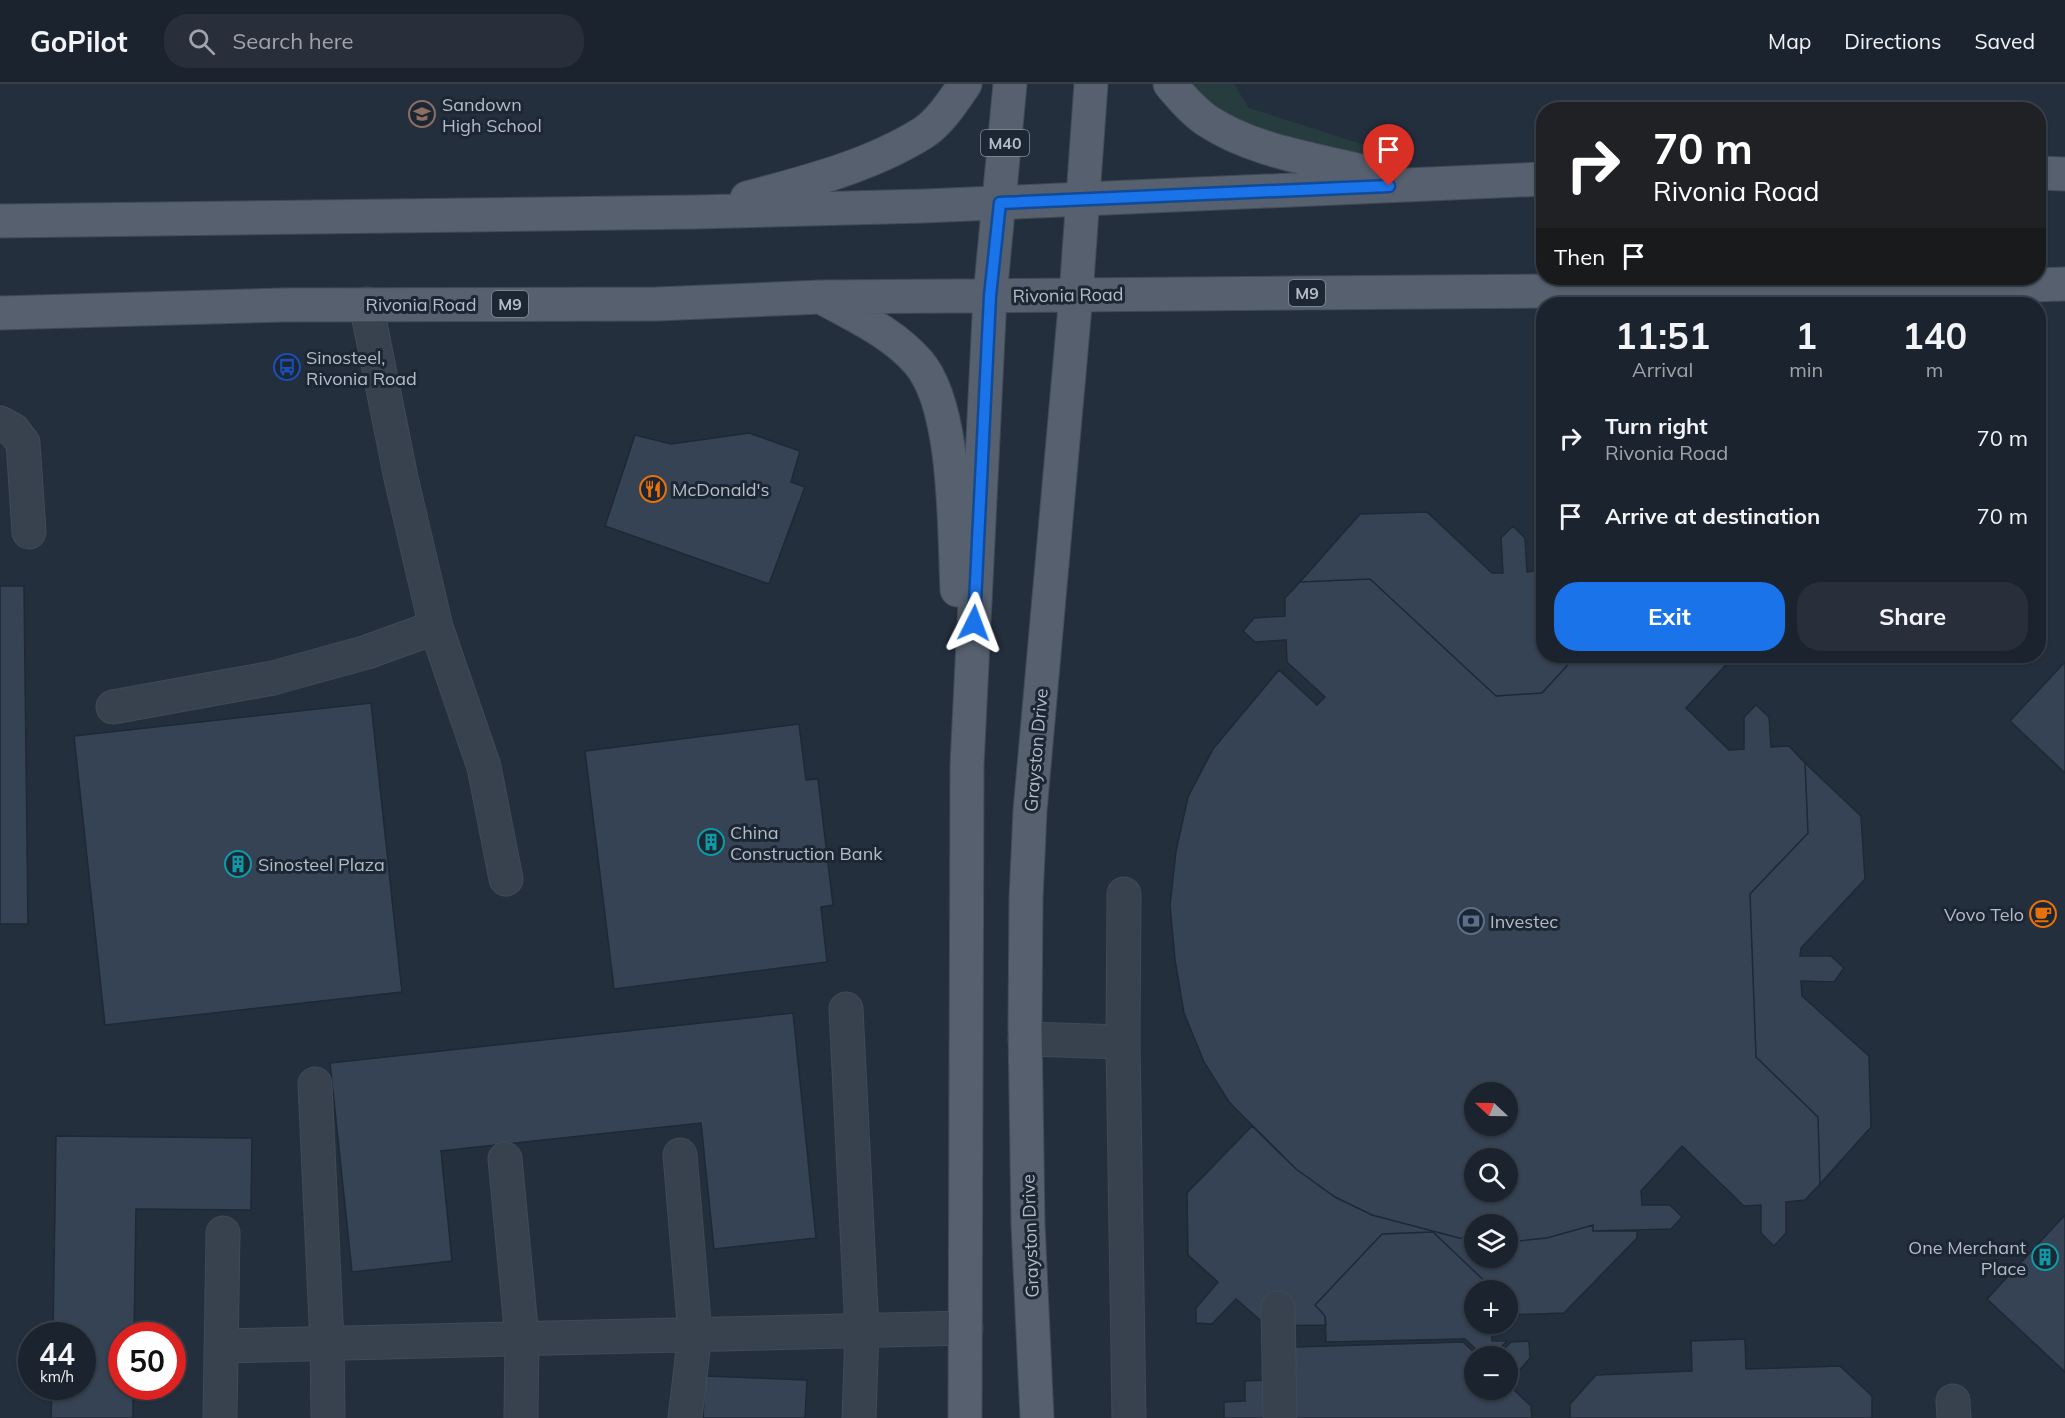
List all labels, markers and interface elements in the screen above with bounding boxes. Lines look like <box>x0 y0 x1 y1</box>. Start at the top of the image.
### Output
search box <box>164 14 584 68</box>
text: GoPilot <box>30 24 128 59</box>
icon: search <box>185 25 218 58</box>
text: Search here <box>233 27 354 55</box>
text: Map <box>1768 28 1811 54</box>
text: Directions <box>1844 28 1941 54</box>
text: Saved <box>1974 28 2035 54</box>
place label: Sandown High School <box>442 93 542 137</box>
school or university icon: Sandown High School <box>407 99 437 129</box>
text: 70 m <box>1653 122 1753 175</box>
pin <box>1363 124 1414 186</box>
icon: right <box>1554 126 1632 204</box>
road number: M40 <box>981 130 1029 156</box>
icon: arrive <box>1372 133 1405 166</box>
text: Rivonia Road <box>1653 174 1819 208</box>
icon: arrive <box>1617 240 1650 273</box>
text: Then <box>1554 243 1605 271</box>
road number: M9 <box>1289 280 1325 306</box>
street label: Rivonia Road <box>1012 283 1124 307</box>
road number: M9 <box>492 291 528 317</box>
street label: Rivonia Road <box>366 293 476 316</box>
text: 11:51 <box>1615 313 1710 358</box>
text: 1 <box>1795 313 1817 358</box>
text: 140 <box>1902 313 1967 358</box>
place label: Sinosteel, Rivonia Road <box>306 346 417 390</box>
bus stop icon: Sinosteel, Rivonia Road <box>272 352 302 382</box>
text: Arrival <box>1632 357 1693 382</box>
text: min <box>1789 357 1823 382</box>
text: m <box>1926 357 1943 382</box>
text: Turn right <box>1605 412 1708 440</box>
icon: right <box>1554 422 1587 455</box>
text: 70 m <box>1977 424 2028 452</box>
text: Rivonia Road <box>1605 440 1728 465</box>
restaurant icon: McDonald's <box>638 474 668 504</box>
place label: McDonald's <box>672 478 769 501</box>
icon: arrive <box>1554 500 1587 533</box>
text: Arrive at destination <box>1605 502 1820 530</box>
text: 70 m <box>1977 502 2028 530</box>
button: Exit <box>1554 582 1785 651</box>
button: Share <box>1797 582 2028 651</box>
position arrow <box>942 591 1006 655</box>
street label: Grayston Drive <box>1019 687 1053 813</box>
place label: China Construction Bank <box>730 821 883 865</box>
building icon: China Construction Bank <box>696 827 726 857</box>
building icon: Sinosteel Plaza <box>223 849 253 879</box>
place label: Sinosteel Plaza <box>258 853 385 876</box>
cafe icon: Vovo Telo <box>2028 899 2058 929</box>
place label: Vovo Telo <box>1944 903 2024 926</box>
bank icon: Investec <box>1456 906 1486 936</box>
place label: Investec <box>1490 910 1558 933</box>
north arrow <box>1464 1082 1518 1136</box>
map controls <box>1464 1082 1518 1400</box>
button: search <box>1464 1148 1518 1202</box>
street label: Grayston Drive <box>1016 1174 1044 1298</box>
button: layers <box>1464 1214 1518 1268</box>
place label: One Merchant Place <box>1908 1236 2026 1280</box>
building icon: One Merchant Place <box>2030 1242 2060 1272</box>
button: + <box>1464 1280 1518 1334</box>
speed limit sign: 50 <box>108 1322 186 1400</box>
text: 44 <box>39 1335 75 1373</box>
button: − <box>1464 1346 1518 1400</box>
text: km/h <box>40 1367 74 1386</box>

